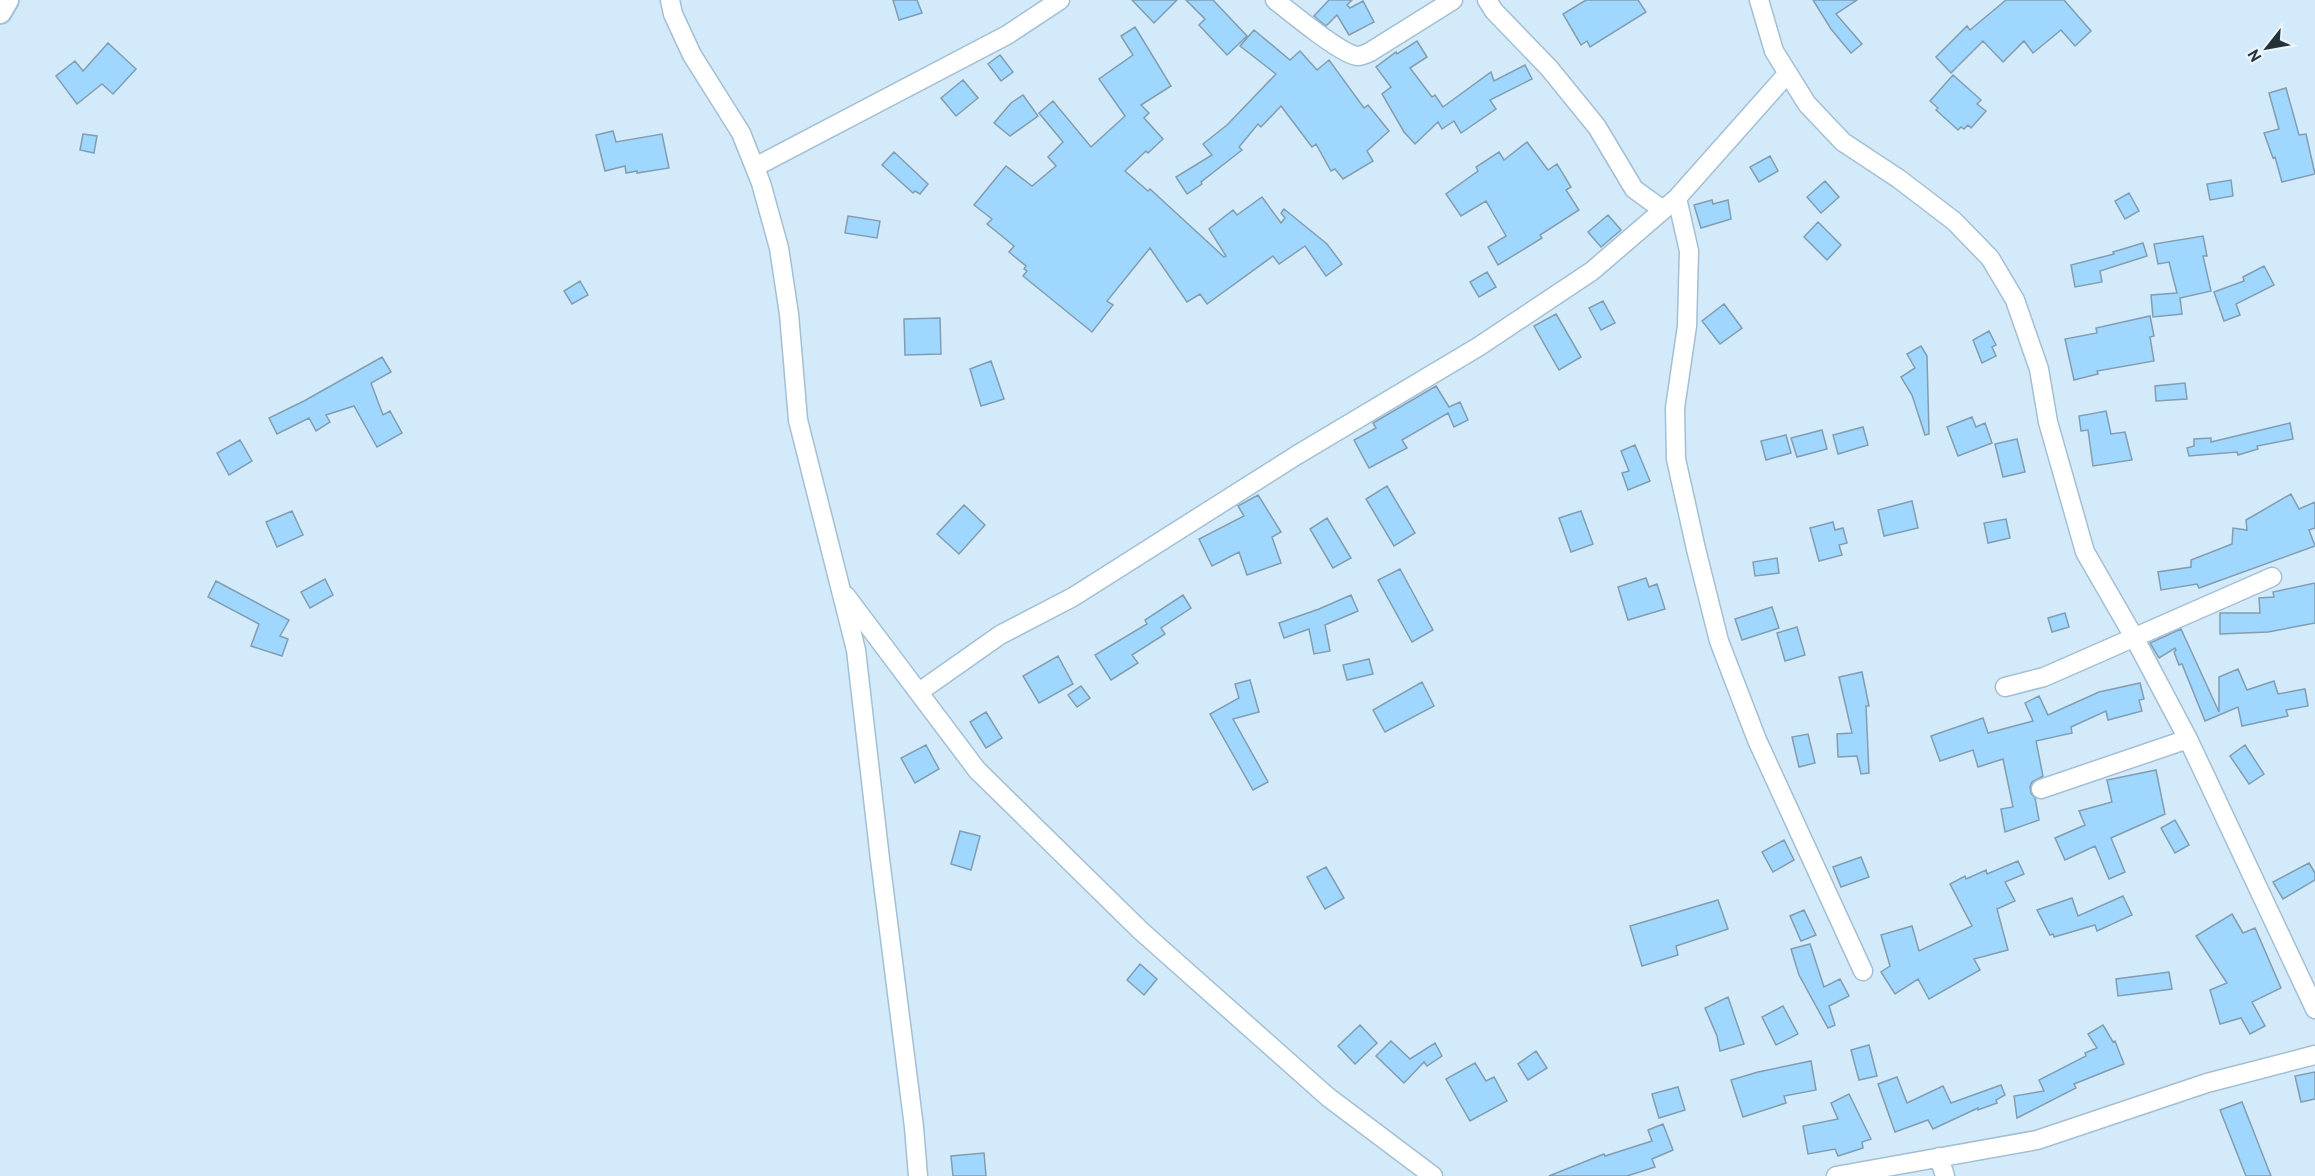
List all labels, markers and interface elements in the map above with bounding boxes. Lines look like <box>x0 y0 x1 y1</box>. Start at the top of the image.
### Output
north arrow <box>2237 18 2297 78</box>
text: N <box>2243 46 2265 65</box>

